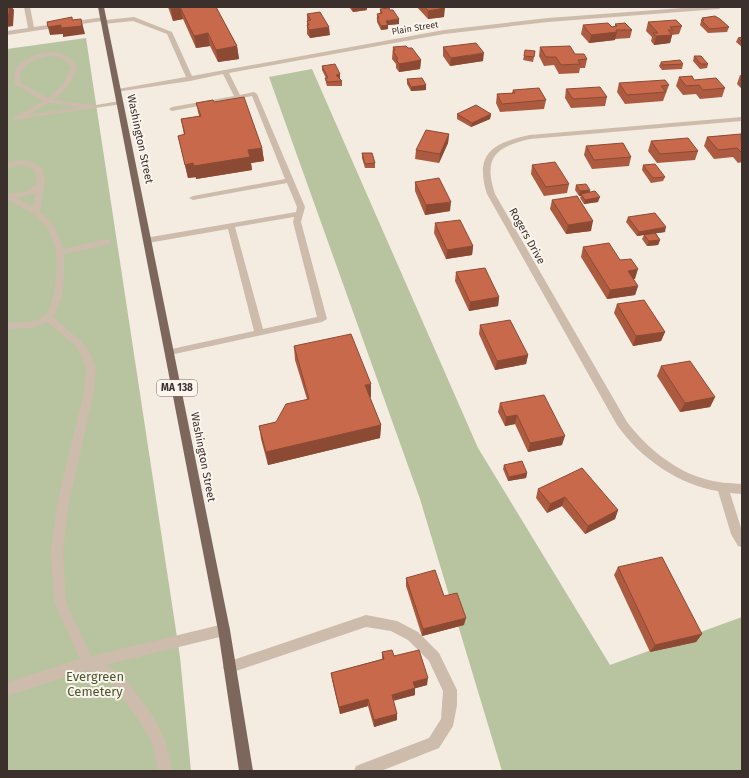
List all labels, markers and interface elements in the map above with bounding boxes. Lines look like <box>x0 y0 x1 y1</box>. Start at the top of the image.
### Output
street label: Plain Street <box>391 19 440 37</box>
street label: Washington Street <box>124 93 156 185</box>
street label: Rogers Drive <box>506 206 548 266</box>
road number: MA 138 <box>157 380 197 396</box>
street label: Washington Street <box>188 411 218 503</box>
park label: Evergreen Cemetery <box>66 669 124 699</box>

